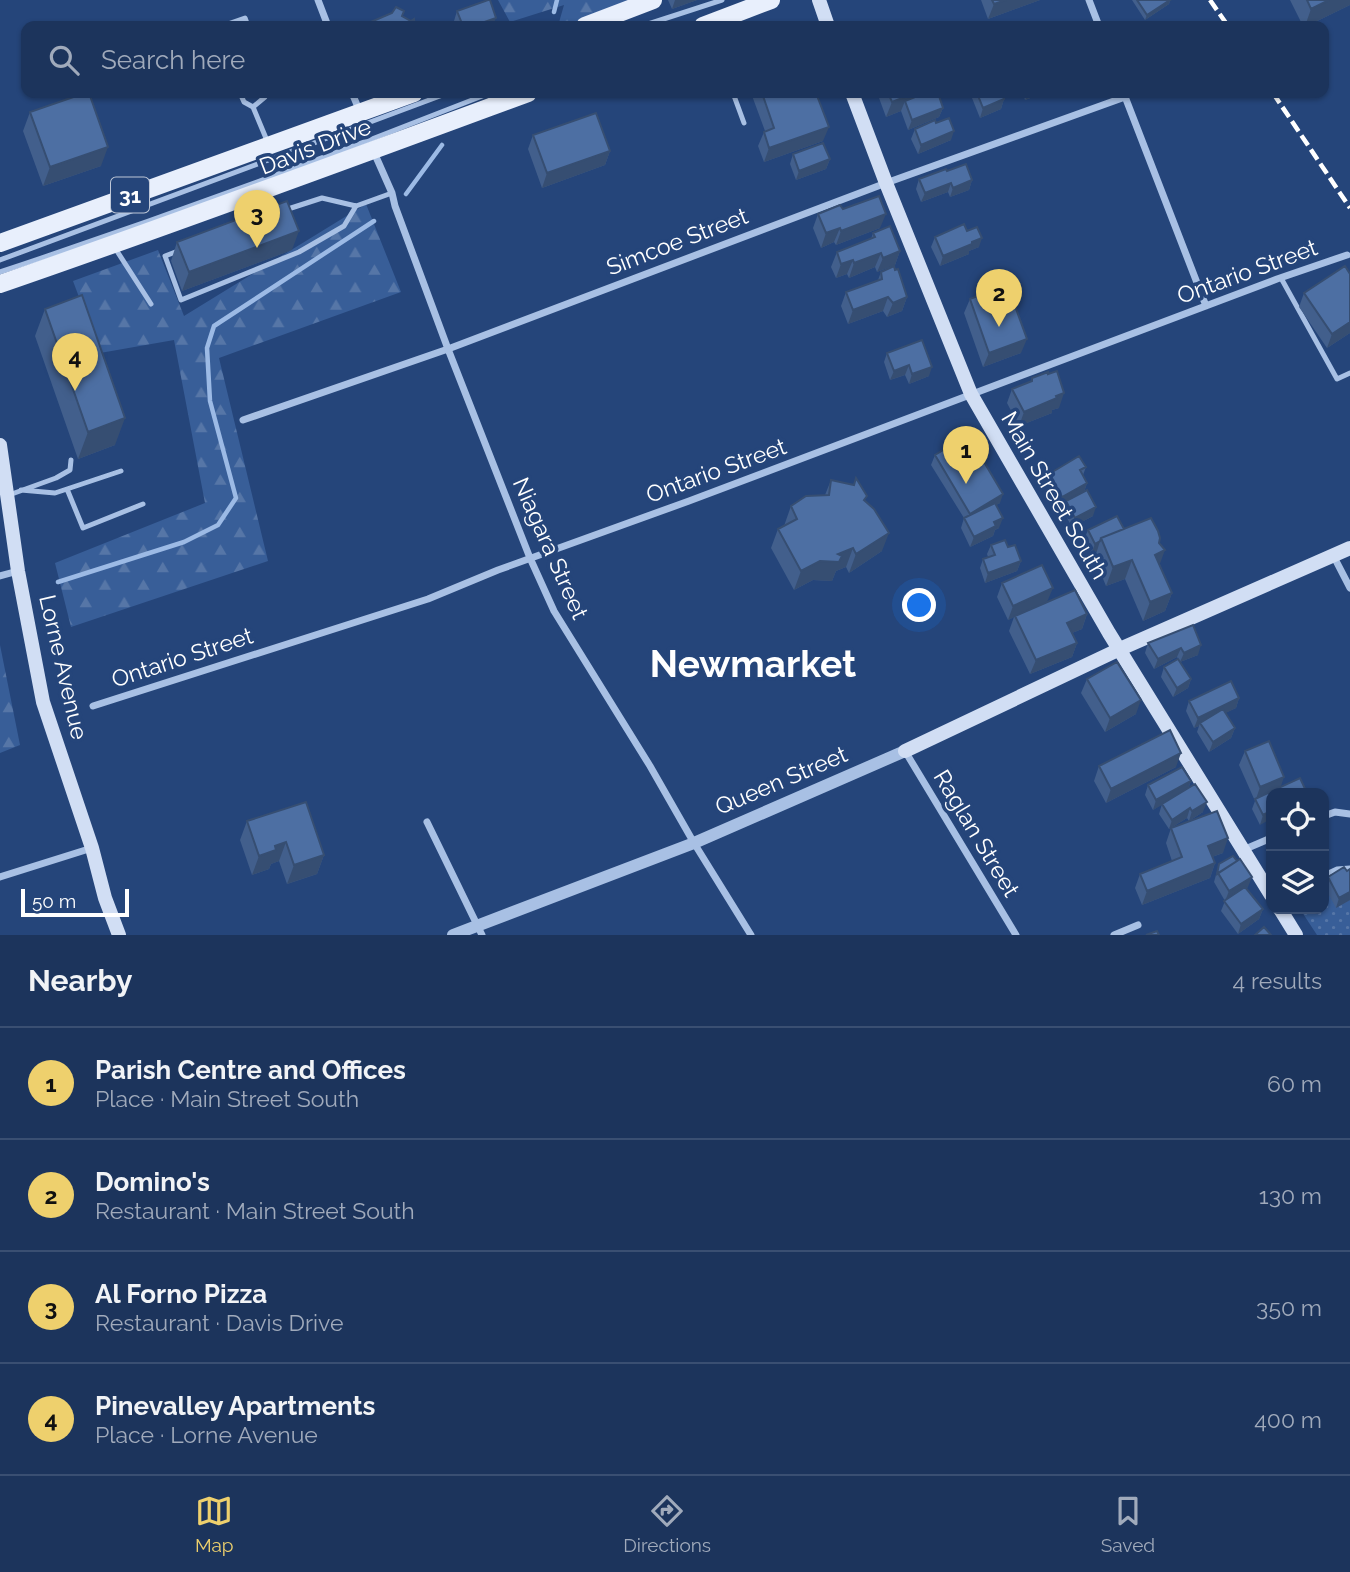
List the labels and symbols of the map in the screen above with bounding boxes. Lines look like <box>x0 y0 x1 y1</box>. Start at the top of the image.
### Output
street label: Davis Drive <box>255 112 375 180</box>
road number: 31 <box>111 178 149 212</box>
pin: 3 <box>234 190 280 248</box>
street label: Simcoe Street <box>602 202 752 280</box>
street label: Ontario Street <box>1173 233 1321 309</box>
pin: 2 <box>976 269 1022 327</box>
pin: 4 <box>52 333 98 391</box>
street label: Main Street South <box>996 406 1114 584</box>
pin: 1 <box>943 426 989 484</box>
street label: Ontario Street <box>642 432 790 508</box>
street label: Niagara Street <box>508 473 594 623</box>
your location <box>902 588 936 622</box>
street label: Lorne Avenue <box>34 592 94 742</box>
street label: Ontario Street <box>108 621 256 693</box>
district label: Newmarket <box>650 642 856 686</box>
street label: Queen Street <box>711 740 851 820</box>
street label: Raglan Street <box>928 765 1026 902</box>
scale bar <box>21 886 130 918</box>

